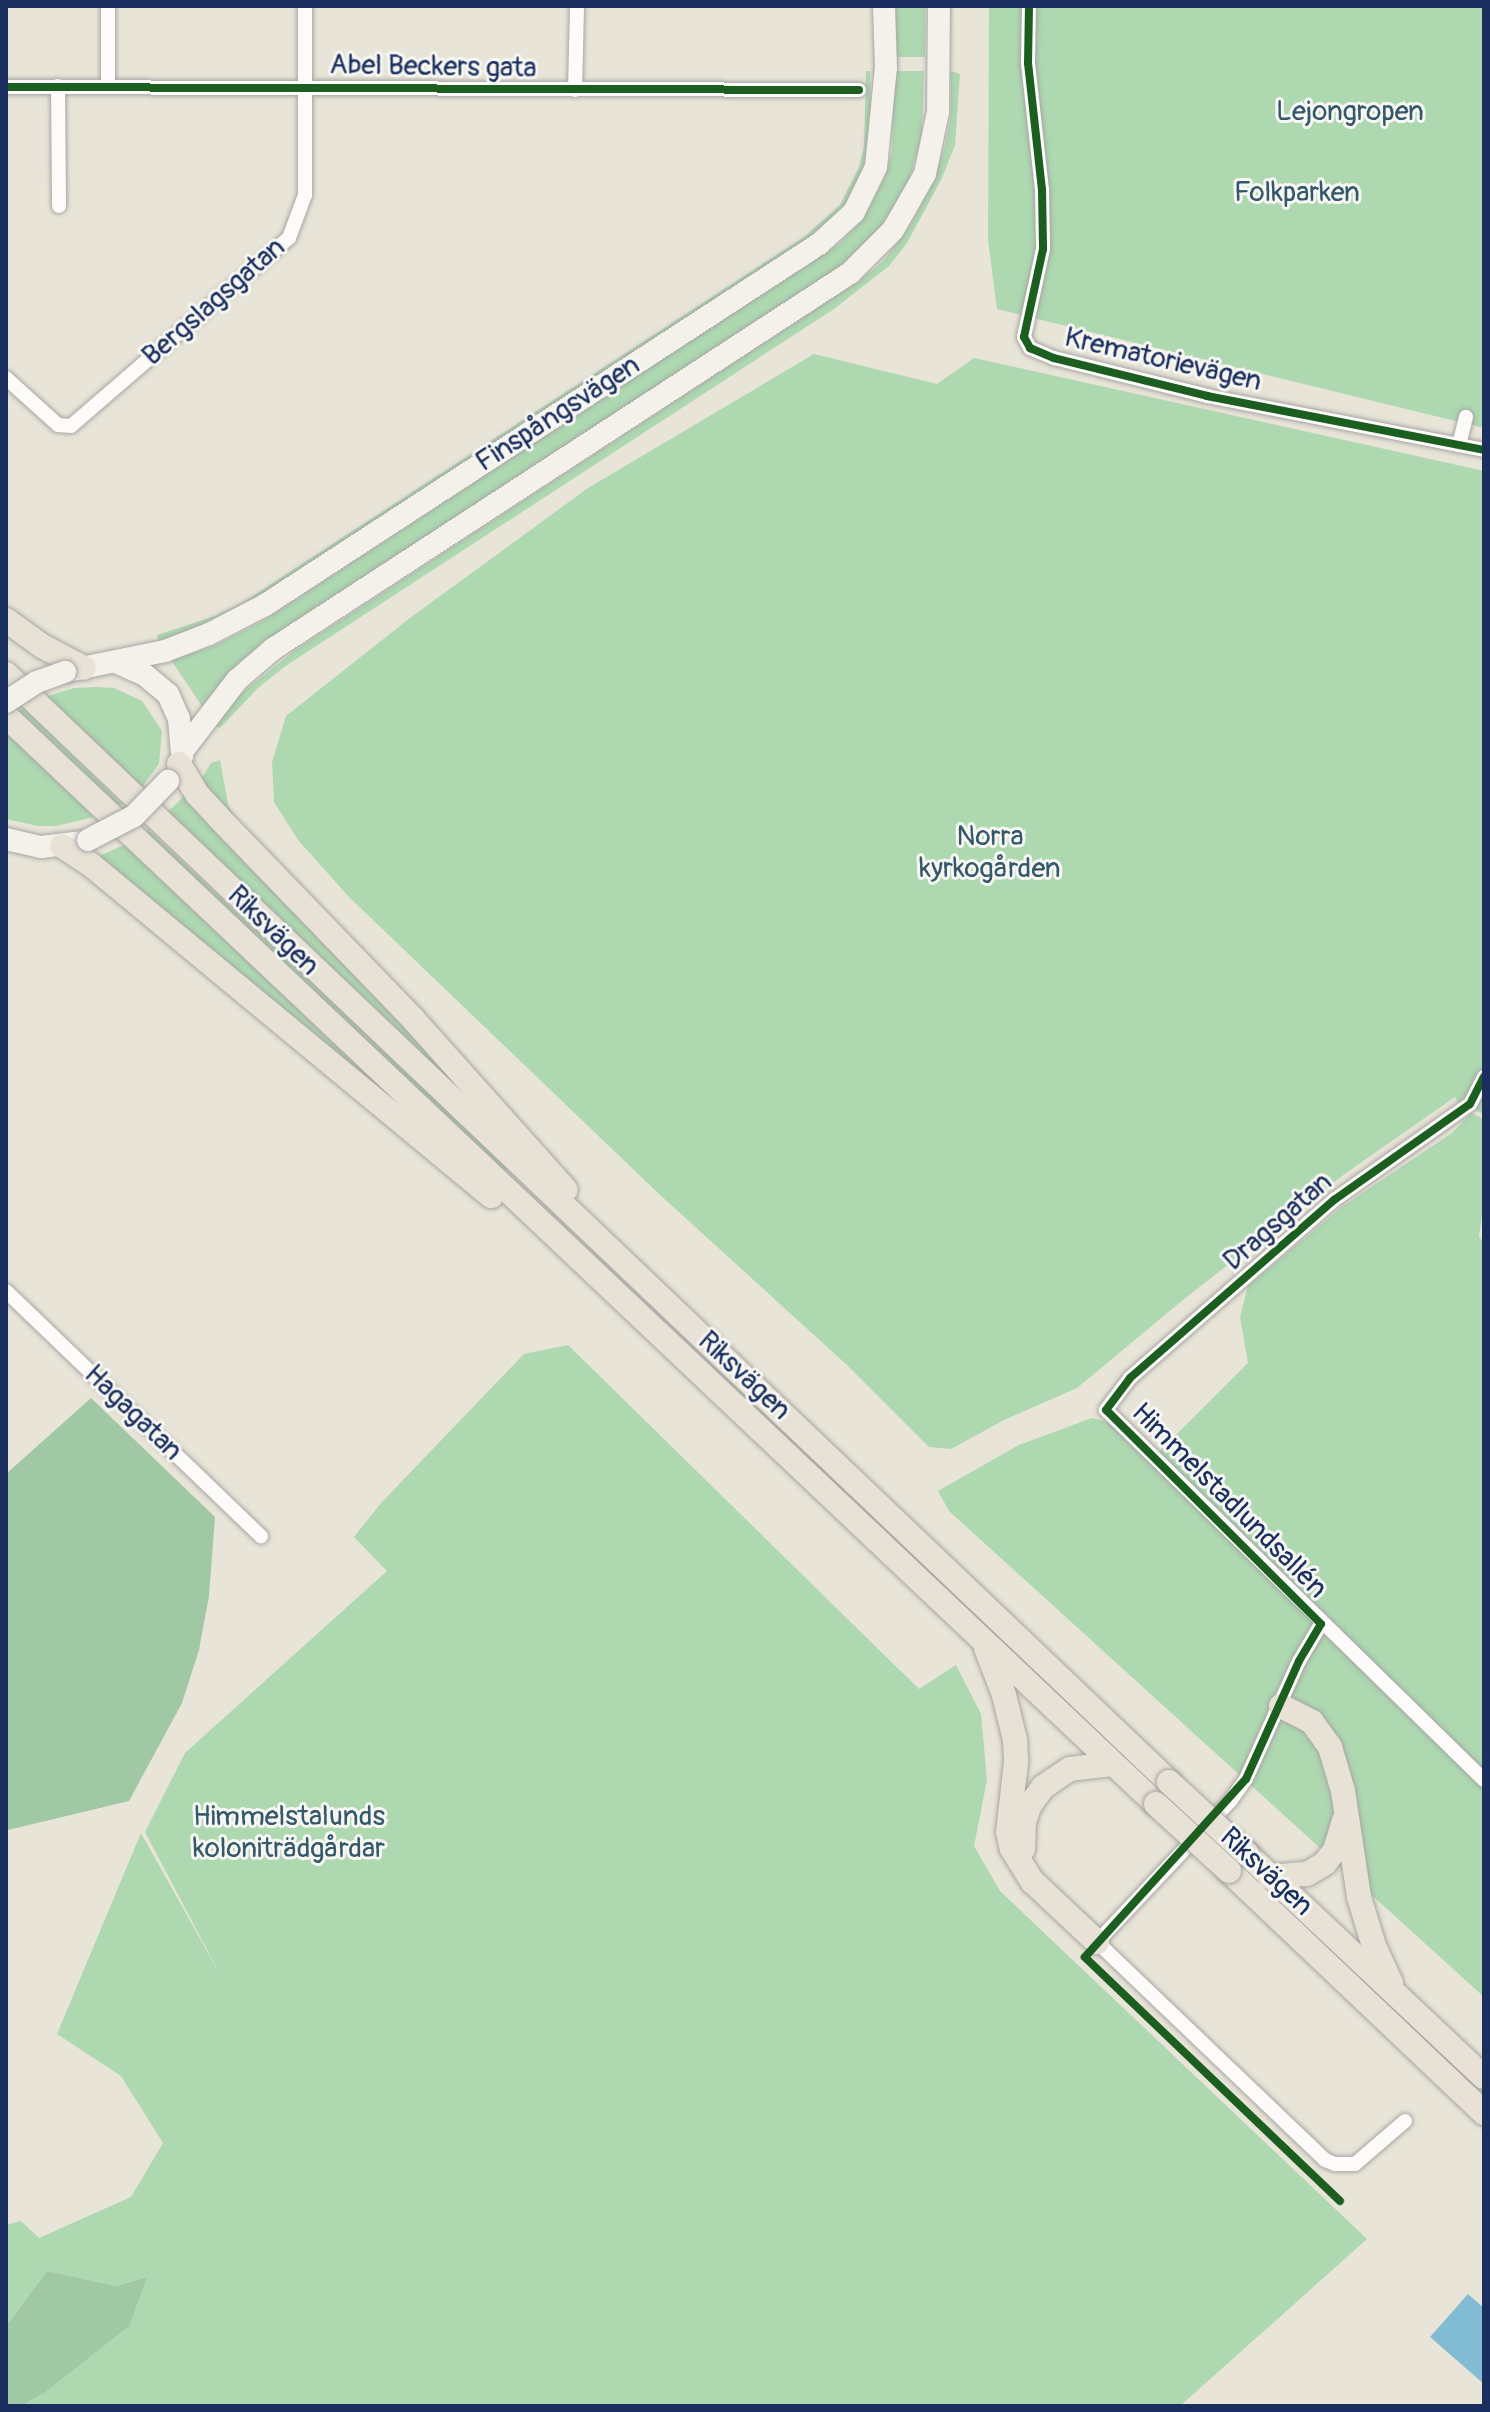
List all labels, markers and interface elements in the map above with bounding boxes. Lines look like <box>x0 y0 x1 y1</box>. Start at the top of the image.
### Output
street label: Abel Beckers gata <box>329 48 537 86</box>
park label: Lejongropen <box>1276 95 1424 129</box>
park label: Folkparken <box>1234 176 1360 210</box>
street label: Bergslagsgatan <box>136 231 292 373</box>
street label: Krematorievägen <box>1061 321 1265 399</box>
street label: Finspångsvägen <box>470 349 646 479</box>
park label: Norra kyrkogården <box>919 820 1061 886</box>
street label: Riksvägen <box>220 879 326 983</box>
street label: Dragsgatan <box>1217 1166 1339 1278</box>
street label: Riksvägen <box>691 1325 797 1427</box>
street label: Hagagatan <box>77 1358 189 1468</box>
street label: Himmelstadlundsallén <box>1124 1396 1334 1606</box>
park label: Himmelstalunds koloniträdgårdar <box>193 1800 385 1866</box>
street label: Riksvägen <box>1213 1821 1319 1923</box>

